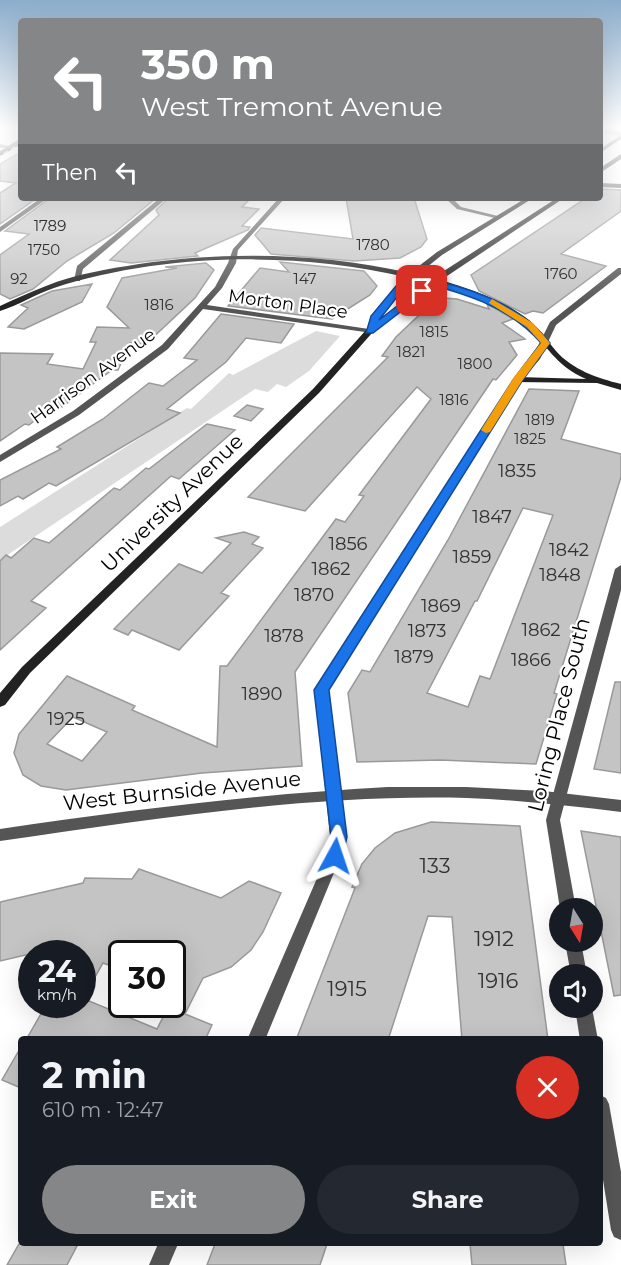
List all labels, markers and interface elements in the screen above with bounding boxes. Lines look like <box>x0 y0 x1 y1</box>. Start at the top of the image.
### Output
text: 350 m <box>141 38 275 90</box>
icon: left <box>42 42 120 120</box>
text: West Tremont Avenue <box>141 90 443 123</box>
icon: left <box>110 156 143 189</box>
text: Then <box>42 159 98 186</box>
house number: 1789 <box>34 216 66 235</box>
house number: 1780 <box>356 235 390 254</box>
house number: 1750 <box>28 240 60 259</box>
house number: 1760 <box>544 264 578 283</box>
pin <box>396 265 447 316</box>
house number: 92 <box>10 269 28 288</box>
house number: 147 <box>293 269 317 288</box>
icon: arrive <box>405 274 438 307</box>
street label: Morton Place <box>227 285 349 323</box>
house number: 1816 <box>144 295 174 314</box>
house number: 1815 <box>420 322 448 341</box>
street label: Harrison Avenue <box>26 323 160 429</box>
house number: 1821 <box>397 342 425 361</box>
house number: 1800 <box>458 354 492 373</box>
house number: 1816 <box>439 390 469 409</box>
house number: 1819 <box>525 410 555 429</box>
street label: University Avenue <box>95 428 248 577</box>
house number: 1825 <box>514 429 546 448</box>
house number: 1835 <box>498 460 536 482</box>
house number: 1847 <box>472 506 512 528</box>
house number: 1856 <box>328 533 368 555</box>
house number: 1842 <box>549 539 589 561</box>
house number: 1859 <box>452 546 492 568</box>
house number: 1862 <box>311 558 351 580</box>
house number: 1848 <box>539 564 581 586</box>
house number: 1870 <box>294 584 334 606</box>
house number: 1869 <box>421 595 461 617</box>
street label: Loring Place South <box>522 615 595 815</box>
house number: 1862 <box>521 619 561 641</box>
house number: 1873 <box>408 620 446 642</box>
house number: 1878 <box>264 625 304 647</box>
house number: 1879 <box>394 646 434 668</box>
house number: 1866 <box>511 649 551 671</box>
house number: 1890 <box>242 683 282 705</box>
house number: 1925 <box>47 708 85 730</box>
street label: West Burnside Avenue <box>62 766 302 815</box>
position arrow <box>303 824 367 888</box>
house number: 133 <box>419 853 451 878</box>
north arrow <box>549 898 603 952</box>
map controls <box>549 898 603 1018</box>
house number: 1912 <box>474 926 514 951</box>
speed limit sign: 30 <box>108 940 186 1018</box>
text: 24 <box>38 953 76 990</box>
button: sound <box>549 964 603 1018</box>
house number: 1916 <box>478 968 519 993</box>
house number: 1915 <box>327 976 367 1001</box>
text: km/h <box>37 985 77 1004</box>
text: 2 min <box>42 1053 147 1097</box>
button: close <box>516 1056 579 1119</box>
text: 610 m · 12:47 <box>42 1098 163 1122</box>
button: Exit <box>42 1165 305 1234</box>
button: Share <box>317 1165 579 1234</box>

